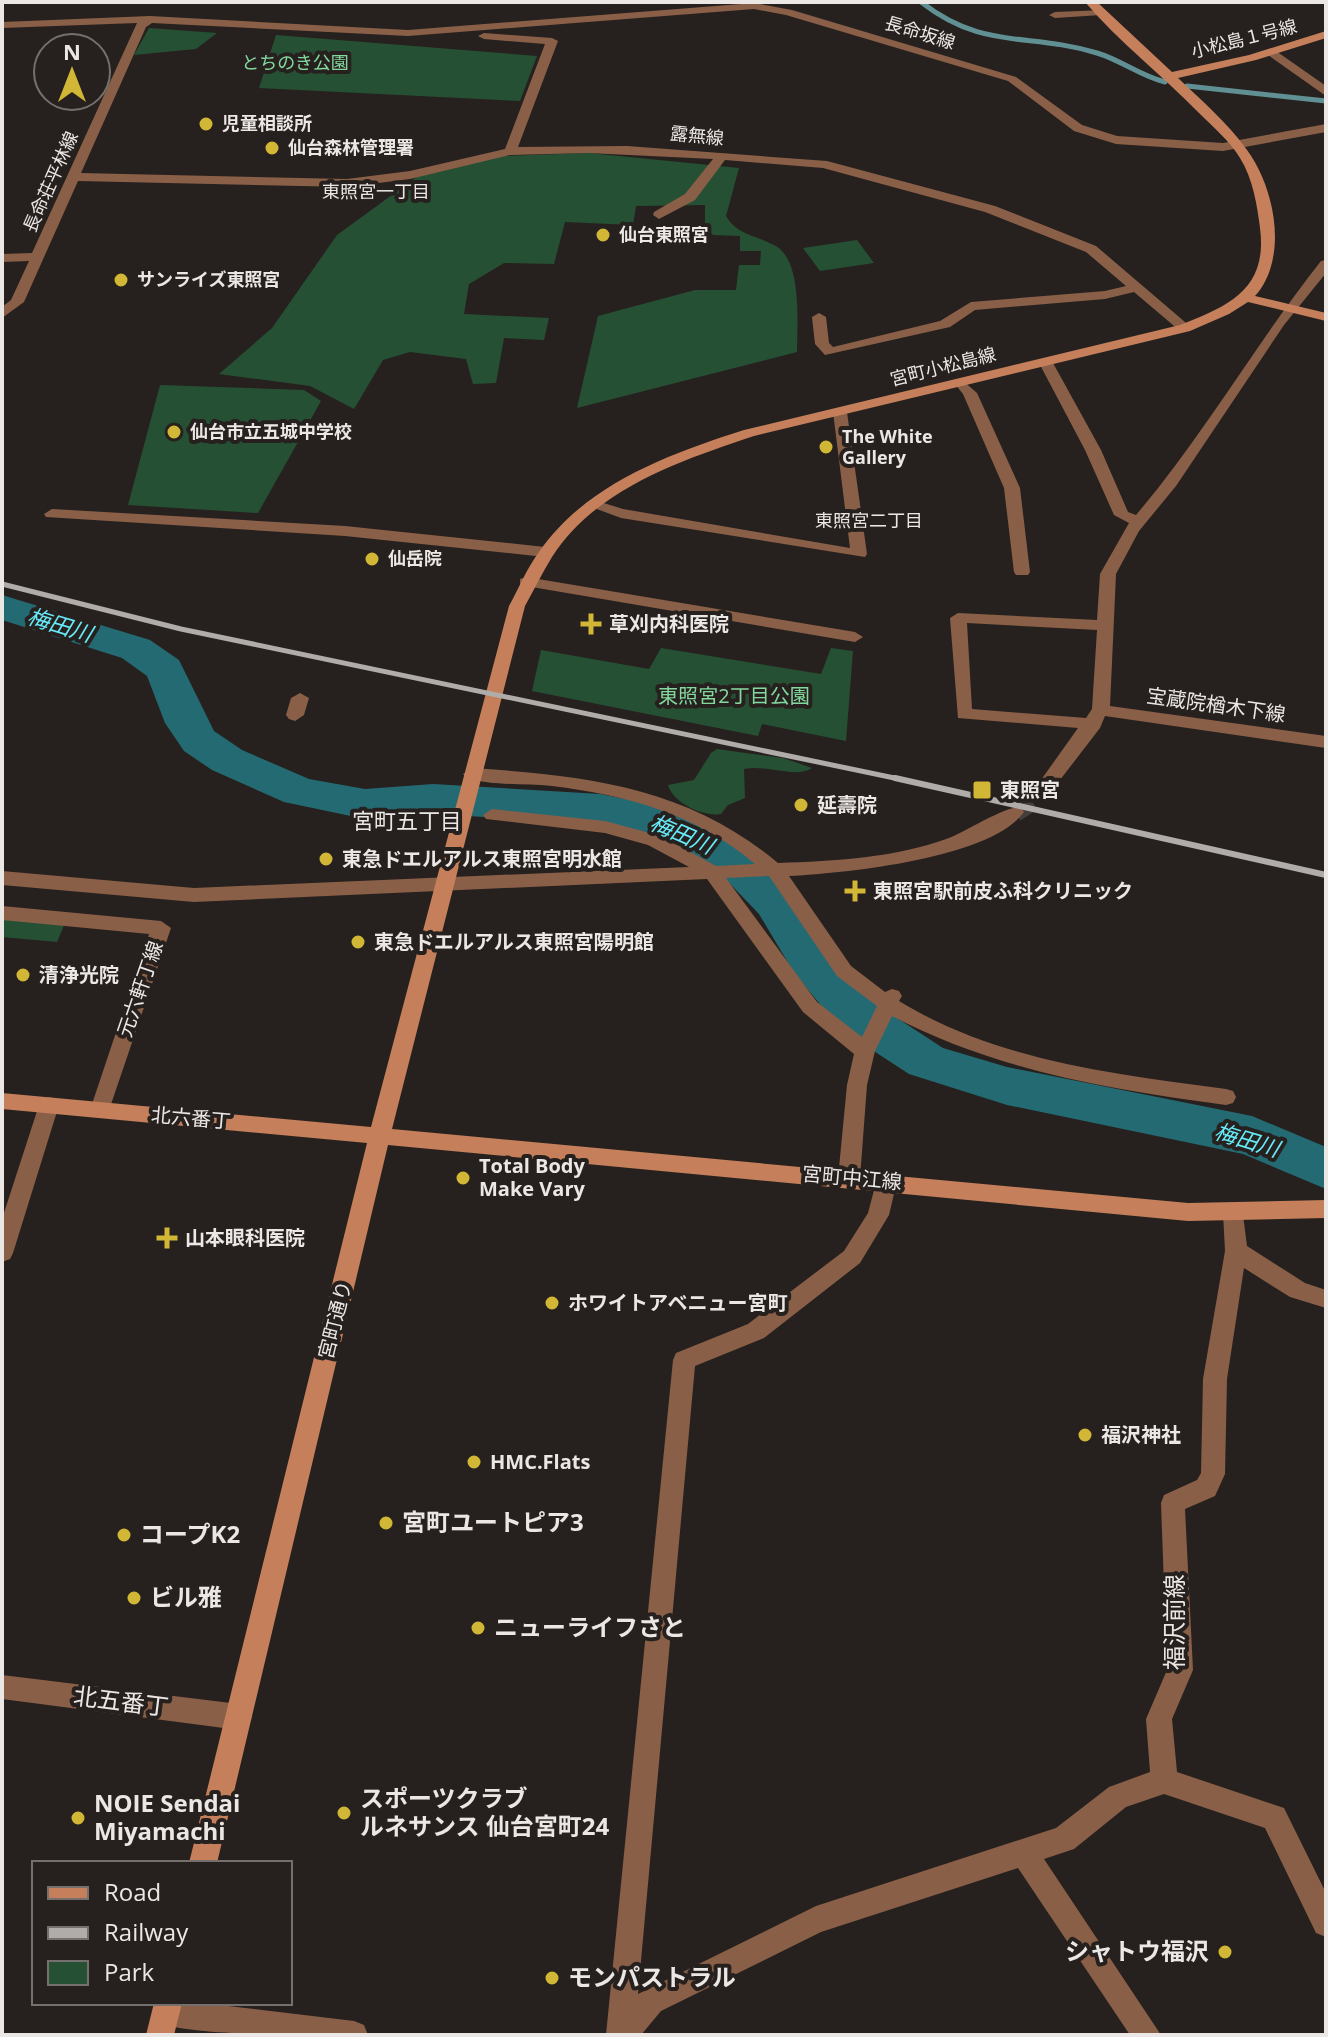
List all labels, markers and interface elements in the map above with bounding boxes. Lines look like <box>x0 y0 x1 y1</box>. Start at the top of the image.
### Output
street label: 長命坂線 <box>882 10 958 54</box>
street label: 小松島１号線 <box>1188 13 1299 63</box>
north arrow <box>32 32 112 112</box>
text: N <box>63 36 81 66</box>
park label: とちのき公園 <box>241 50 349 74</box>
place label: 児童相談所 <box>222 111 312 135</box>
marker: 児童相談所 <box>197 115 215 133</box>
street label: 露無線 <box>669 120 725 150</box>
street label: 長命荘平林線 <box>17 127 83 236</box>
place label: 仙台森林管理署 <box>288 135 414 159</box>
marker: 仙台森林管理署 <box>263 139 281 157</box>
district label: 東照宮一丁目 <box>322 179 430 203</box>
place label: 仙台東照宮 <box>619 222 709 246</box>
marker: 仙台東照宮 <box>594 226 612 244</box>
place label: サンライズ東照宮 <box>137 267 280 291</box>
marker: サンライズ東照宮 <box>112 271 130 289</box>
street label: 宮町小松島線 <box>887 341 998 391</box>
place label: 仙台市立五城中学校 <box>190 419 352 443</box>
marker: 仙台市立五城中学校 <box>165 423 183 441</box>
place label: The White Gallery <box>842 424 933 469</box>
marker: The White Gallery <box>817 438 835 456</box>
district label: 東照宮二丁目 <box>815 508 923 532</box>
place label: 仙岳院 <box>388 546 442 570</box>
marker: 仙岳院 <box>363 550 381 568</box>
water label: 梅田川 <box>24 600 98 649</box>
place label: 草刈内科医院 <box>609 610 729 637</box>
marker: 草刈内科医院 <box>580 613 602 635</box>
street label: 宝蔵院楢木下線 <box>1145 681 1287 728</box>
park label: 東照宮2丁目公園 <box>658 682 810 709</box>
place label: 東照宮 <box>1000 776 1060 803</box>
marker: 東照宮 <box>971 779 993 801</box>
place label: 延壽院 <box>817 791 877 818</box>
marker: 延壽院 <box>792 796 810 814</box>
district label: 宮町五丁目 <box>352 805 462 835</box>
water label: 梅田川 <box>646 806 720 861</box>
place label: 東急ドエルアルス東照宮明水館 <box>342 845 622 872</box>
marker: 東急ドエルアルス東照宮明水館 <box>317 850 335 868</box>
place label: 東照宮駅前皮ふ科クリニック <box>873 877 1133 904</box>
marker: 東照宮駅前皮ふ科クリニック <box>844 880 866 902</box>
place label: 東急ドエルアルス東照宮陽明館 <box>374 928 654 955</box>
marker: 東急ドエルアルス東照宮陽明館 <box>349 933 367 951</box>
street label: 元六軒丁線 <box>110 937 169 1041</box>
place label: 清浄光院 <box>39 961 119 988</box>
marker: 清浄光院 <box>14 966 32 984</box>
street label: 北六番丁 <box>150 1101 232 1134</box>
water label: 梅田川 <box>1211 1115 1285 1164</box>
place label: Total Body Make Vary <box>479 1152 586 1202</box>
street label: 宮町中江線 <box>801 1160 903 1195</box>
marker: Total Body Make Vary <box>454 1169 472 1187</box>
place label: 山本眼科医院 <box>185 1224 305 1251</box>
marker: 山本眼科医院 <box>156 1227 178 1249</box>
street label: 宮町通り <box>312 1278 357 1362</box>
place label: ホワイトアベニュー宮町 <box>568 1289 788 1316</box>
marker: ホワイトアベニュー宮町 <box>543 1294 561 1312</box>
place label: 福沢神社 <box>1101 1421 1181 1448</box>
marker: 福沢神社 <box>1076 1426 1094 1444</box>
place label: HMC.Flats <box>490 1448 590 1475</box>
marker: HMC.Flats <box>465 1453 483 1471</box>
place label: 宮町ユートピア3 <box>402 1505 584 1538</box>
marker: 宮町ユートピア3 <box>377 1514 395 1532</box>
place label: コープK2 <box>140 1517 240 1550</box>
marker: コープK2 <box>115 1526 133 1544</box>
street label: 福沢前線 <box>1157 1574 1190 1670</box>
place label: ビル雅 <box>150 1580 222 1613</box>
marker: ビル雅 <box>125 1589 143 1607</box>
place label: ニューライフさと <box>494 1610 686 1643</box>
marker: ニューライフさと <box>469 1619 487 1637</box>
street label: 北五番丁 <box>72 1678 171 1723</box>
place label: スポーツクラブ ルネサンス 仙台宮町24 <box>360 1781 609 1842</box>
place label: NOIE Sendai Miyamachi <box>94 1786 240 1847</box>
marker: スポーツクラブ ルネサンス 仙台宮町24 <box>335 1804 353 1822</box>
marker: NOIE Sendai Miyamachi <box>69 1809 87 1827</box>
legend <box>32 1861 292 2005</box>
text: Road <box>104 1875 161 1908</box>
text: Railway <box>104 1915 189 1948</box>
place label: シャトウ福沢 <box>1065 1934 1209 1967</box>
marker: シャトウ福沢 <box>1216 1943 1234 1961</box>
text: Park <box>104 1955 155 1988</box>
place label: モンパストラル <box>568 1960 736 1993</box>
marker: モンパストラル <box>543 1969 561 1987</box>

